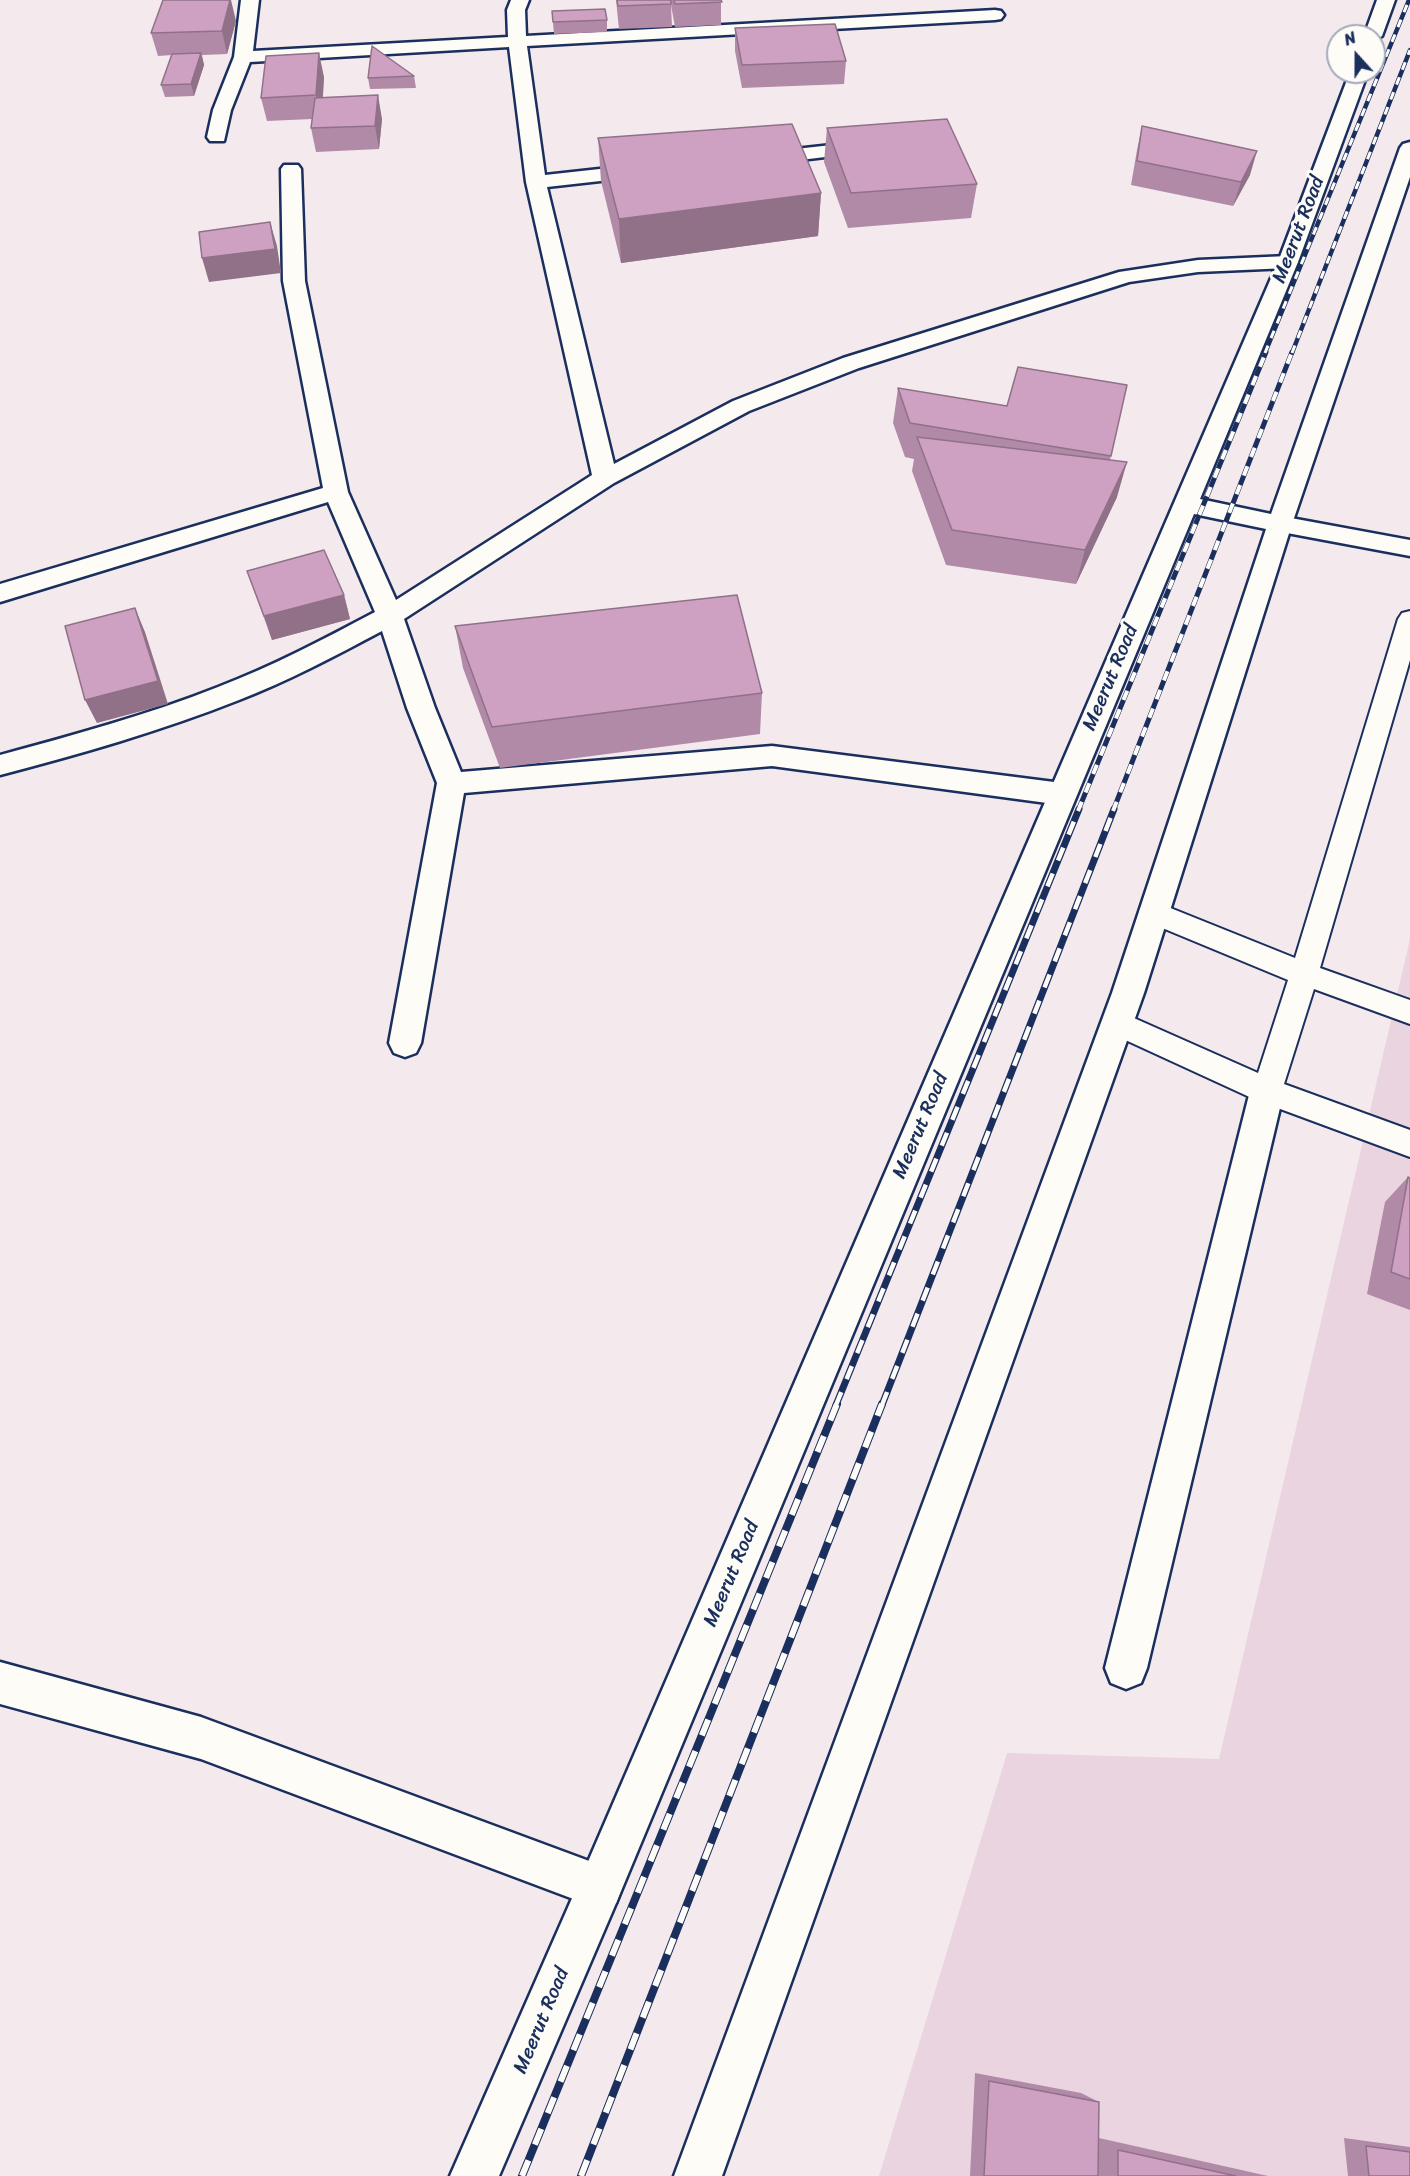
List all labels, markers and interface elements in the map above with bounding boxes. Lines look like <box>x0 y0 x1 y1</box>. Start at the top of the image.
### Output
text: N <box>1340 23 1360 54</box>
north arrow <box>1326 24 1386 84</box>
street label: Meerut Road <box>1268 173 1330 287</box>
street label: Meerut Road <box>1078 621 1144 735</box>
street label: Meerut Road <box>888 1069 954 1183</box>
street label: Meerut Road <box>699 1517 765 1631</box>
street label: Meerut Road <box>509 1964 575 2078</box>

